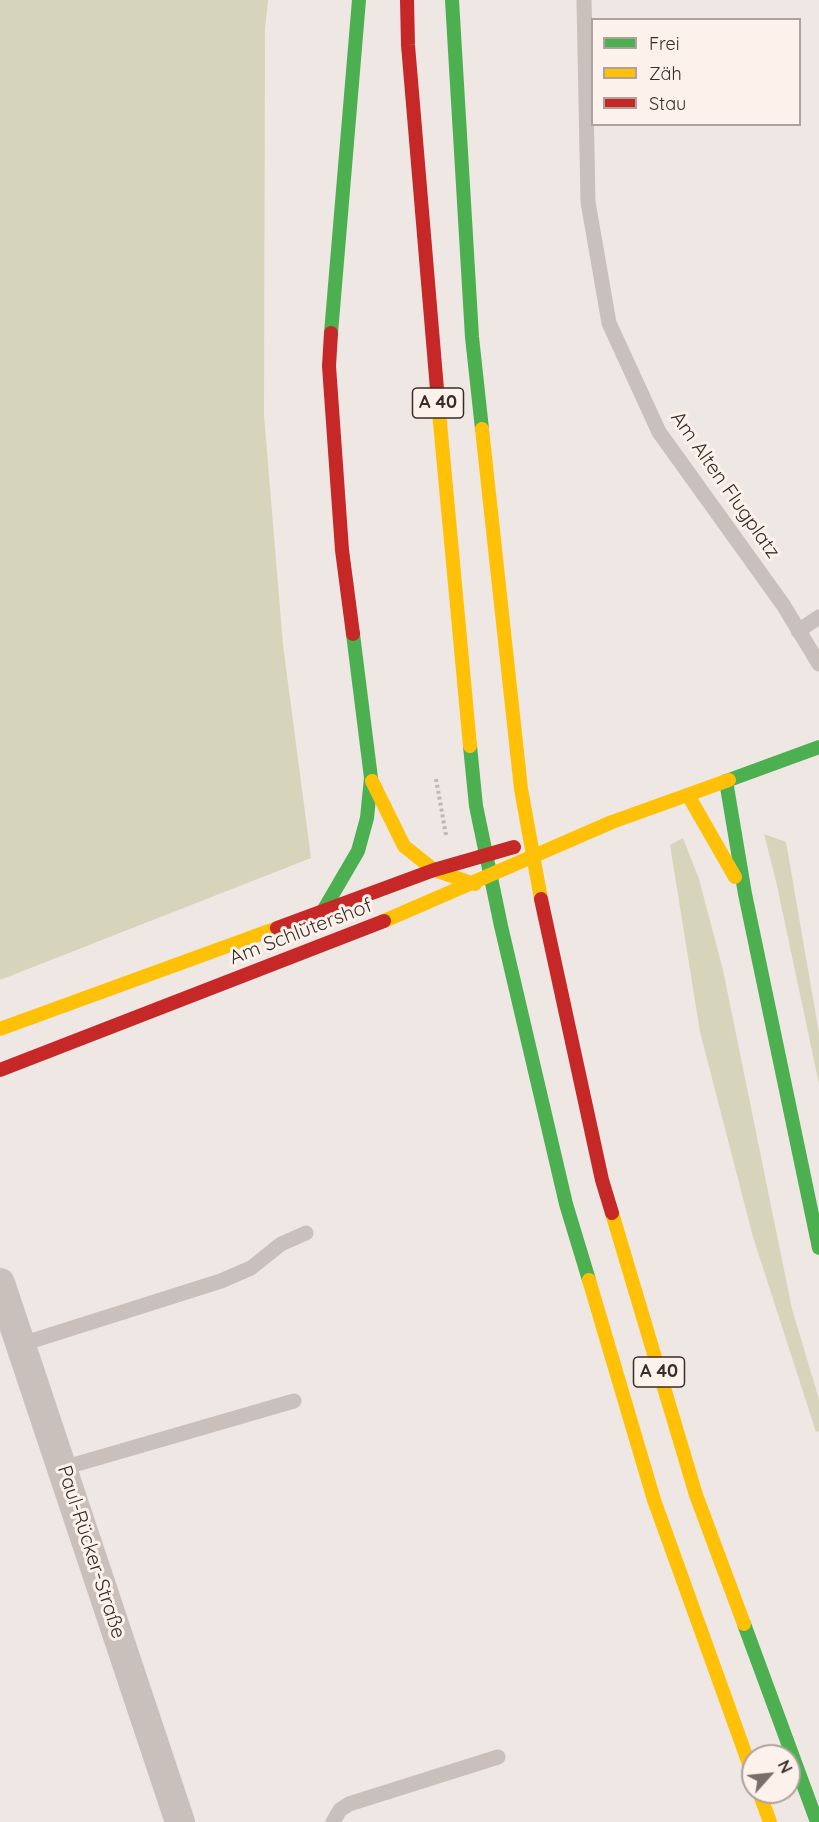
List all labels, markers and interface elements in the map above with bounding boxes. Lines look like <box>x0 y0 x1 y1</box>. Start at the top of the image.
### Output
legend <box>591 18 801 126</box>
text: Frei <box>649 32 680 55</box>
text: Zäh <box>649 62 682 85</box>
text: Stau <box>649 92 686 115</box>
road number: A 40 <box>412 388 464 418</box>
street label: Am Alten Flugplatz <box>665 407 785 563</box>
street label: Am Schlütershof <box>226 894 376 970</box>
road number: A 40 <box>634 1357 684 1387</box>
street label: Paul-Rücker-Straße <box>52 1462 130 1642</box>
north arrow <box>741 1744 801 1804</box>
text: N <box>774 1757 797 1777</box>

